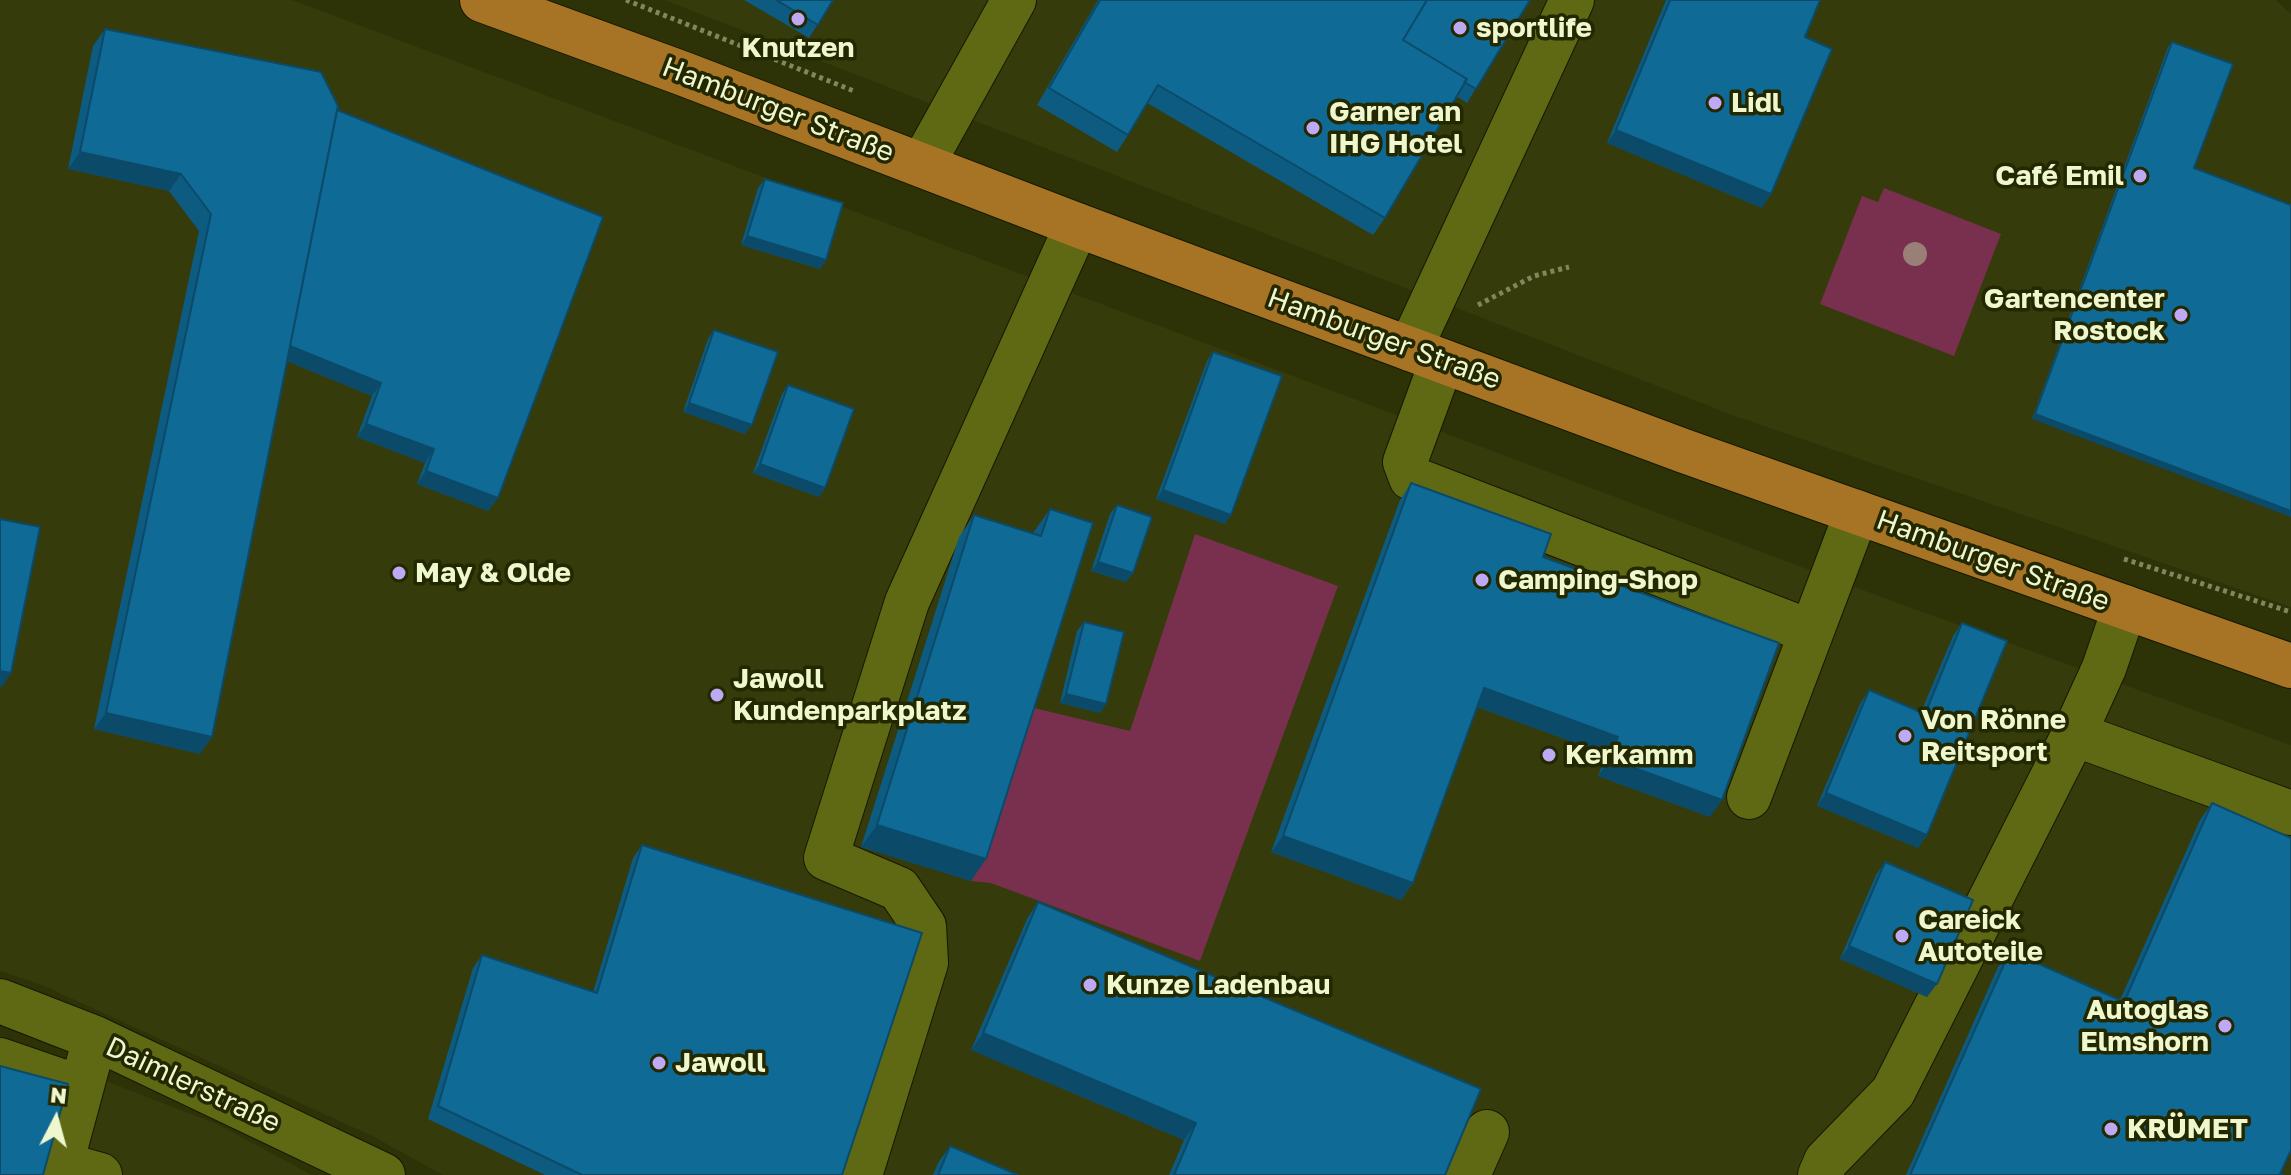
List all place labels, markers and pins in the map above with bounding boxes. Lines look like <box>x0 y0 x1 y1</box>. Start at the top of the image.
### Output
marker: Knutzen <box>789 10 807 28</box>
place label: sportlife <box>1476 11 1592 45</box>
marker: sportlife <box>1451 19 1469 37</box>
place label: Knutzen <box>741 31 855 65</box>
place label: Lidl <box>1731 86 1781 120</box>
marker: Lidl <box>1706 94 1724 112</box>
place label: Garner an IHG Hotel <box>1329 95 1462 161</box>
marker: Garner an IHG Hotel <box>1304 119 1322 137</box>
place label: Café Emil <box>1995 159 2124 193</box>
marker: Café Emil <box>2131 167 2149 185</box>
place label: Gartencenter Rostock <box>1984 282 2165 348</box>
marker: Gartencenter Rostock <box>2172 306 2190 324</box>
place label: May & Olde <box>415 556 571 590</box>
place label: Camping-Shop <box>1498 563 1698 597</box>
marker: May & Olde <box>390 564 408 582</box>
marker: Camping-Shop <box>1473 571 1491 589</box>
place label: Jawoll Kundenparkplatz <box>733 662 967 728</box>
marker: Jawoll Kundenparkplatz <box>708 686 726 704</box>
place label: Von Rönne Reitsport <box>1921 703 2066 769</box>
marker: Von Rönne Reitsport <box>1896 727 1914 745</box>
place label: Kerkamm <box>1565 738 1693 772</box>
marker: Kerkamm <box>1540 746 1558 764</box>
place label: Careick Autoteile <box>1918 903 2043 969</box>
marker: Careick Autoteile <box>1893 927 1911 945</box>
place label: Kunze Ladenbau <box>1106 968 1330 1002</box>
marker: Kunze Ladenbau <box>1081 976 1099 994</box>
place label: Autoglas Elmshorn <box>2080 993 2209 1059</box>
marker: Autoglas Elmshorn <box>2216 1017 2234 1035</box>
place label: Jawoll <box>675 1046 766 1080</box>
marker: Jawoll <box>650 1054 668 1072</box>
place label: KRÜMET <box>2127 1112 2248 1146</box>
marker: KRÜMET <box>2102 1120 2120 1138</box>

